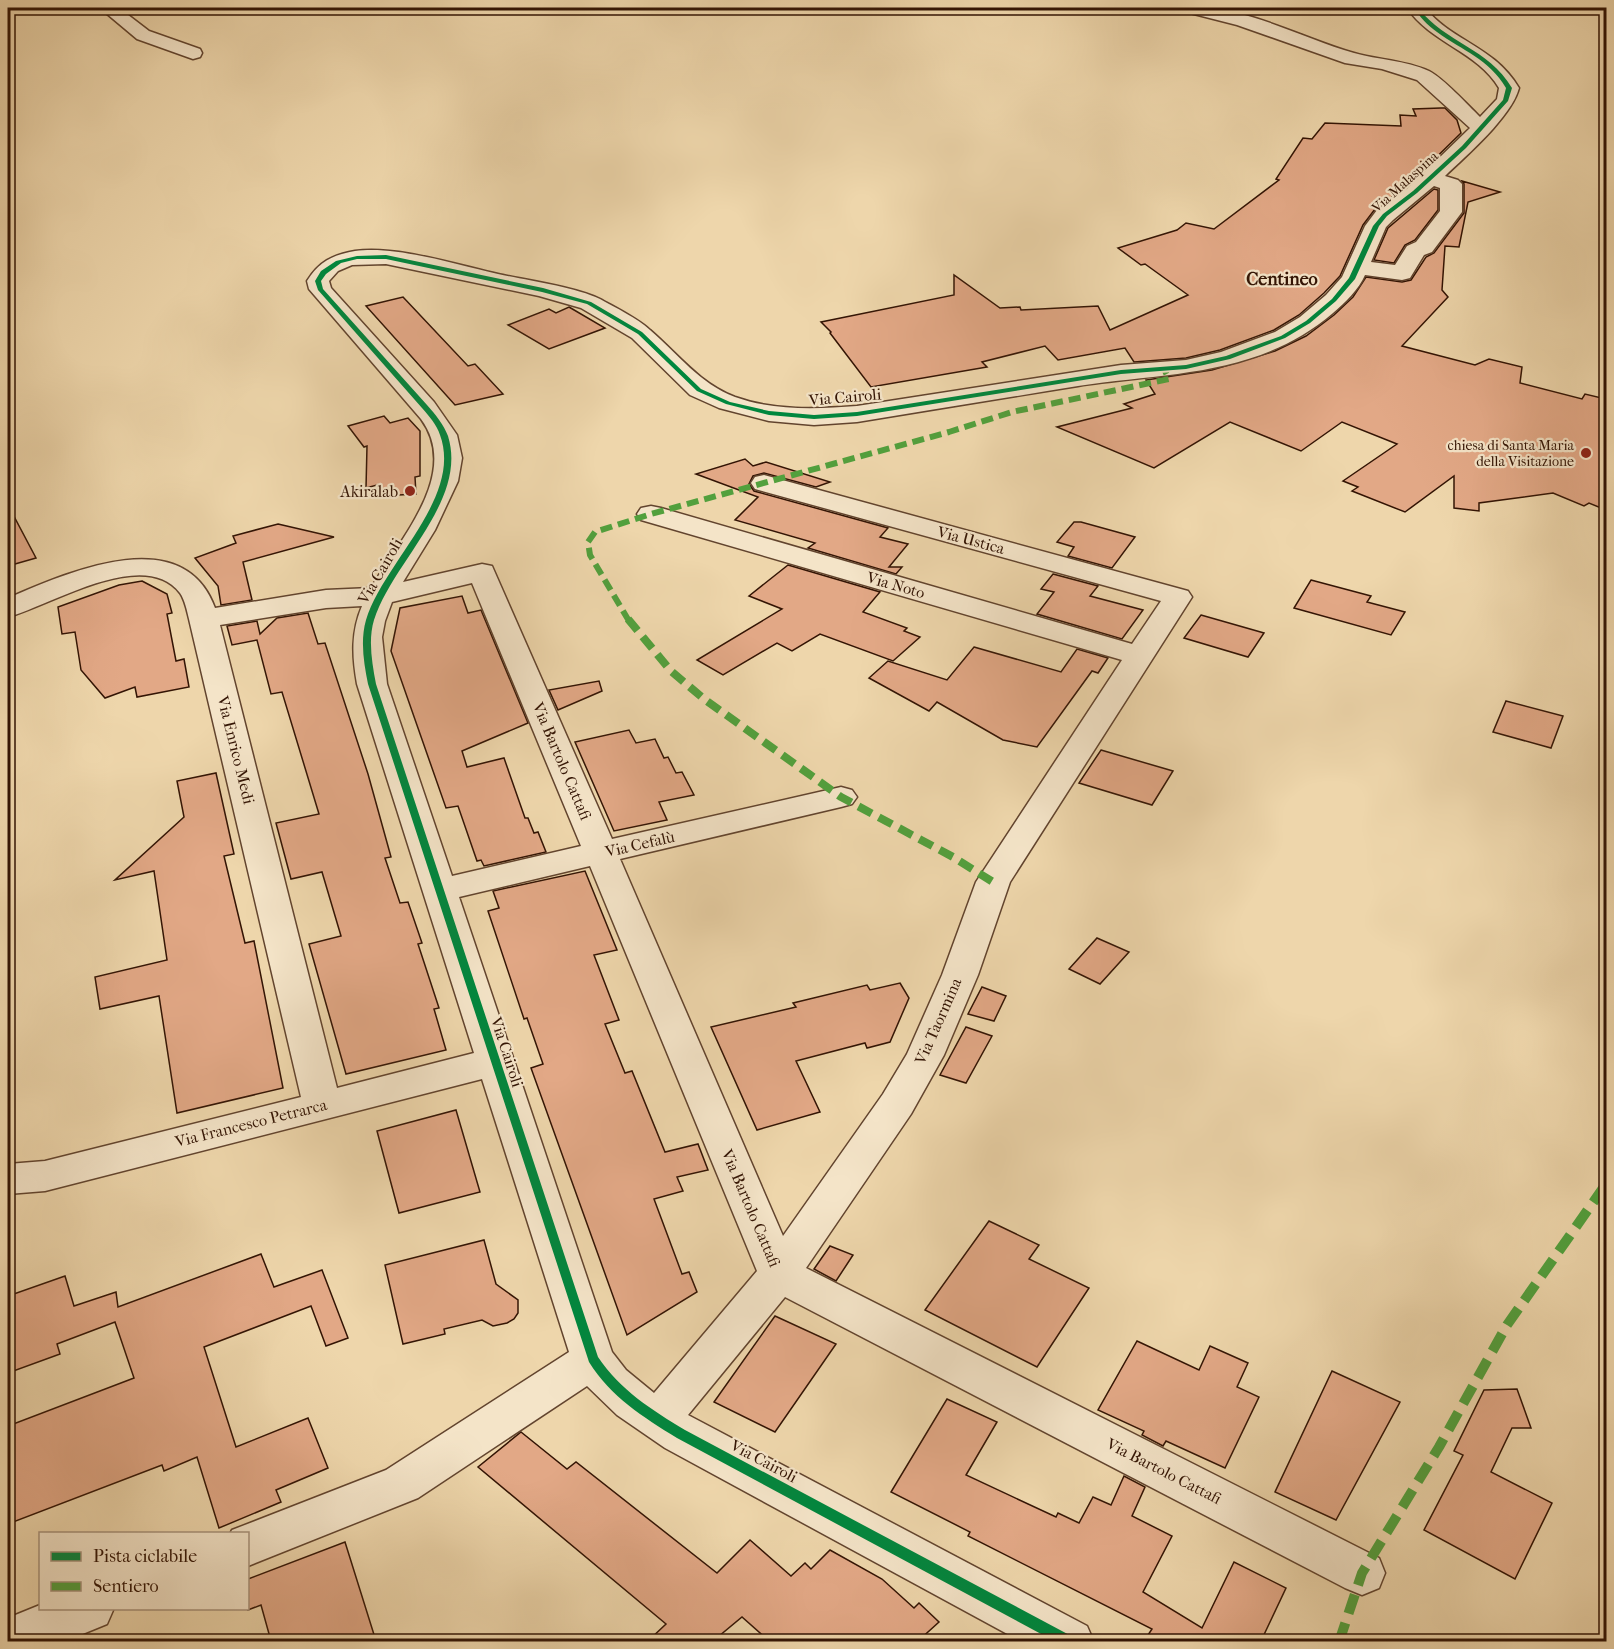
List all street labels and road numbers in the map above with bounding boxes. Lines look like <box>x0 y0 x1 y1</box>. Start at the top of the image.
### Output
street label: Via Malaspina <box>1367 147 1442 217</box>
street label: Via Cairoli <box>807 384 882 410</box>
street label: Via Ustica <box>934 522 1007 558</box>
street label: Via Cairoli <box>353 535 407 608</box>
street label: Via Noto <box>864 567 927 602</box>
street label: Via Enrico Medi <box>213 693 259 806</box>
street label: Via Bartolo Cattafi <box>528 698 595 823</box>
street label: Via Cefalù <box>602 827 677 861</box>
street label: Via Taormina <box>910 974 966 1068</box>
street label: Via Cairoli <box>486 1014 527 1090</box>
street label: Via Francesco Petrarca <box>172 1095 329 1151</box>
street label: Via Bartolo Cattafi <box>717 1145 784 1270</box>
street label: Via Bartolo Cattafi <box>1103 1433 1225 1508</box>
street label: Via Cairoli <box>727 1435 801 1487</box>

